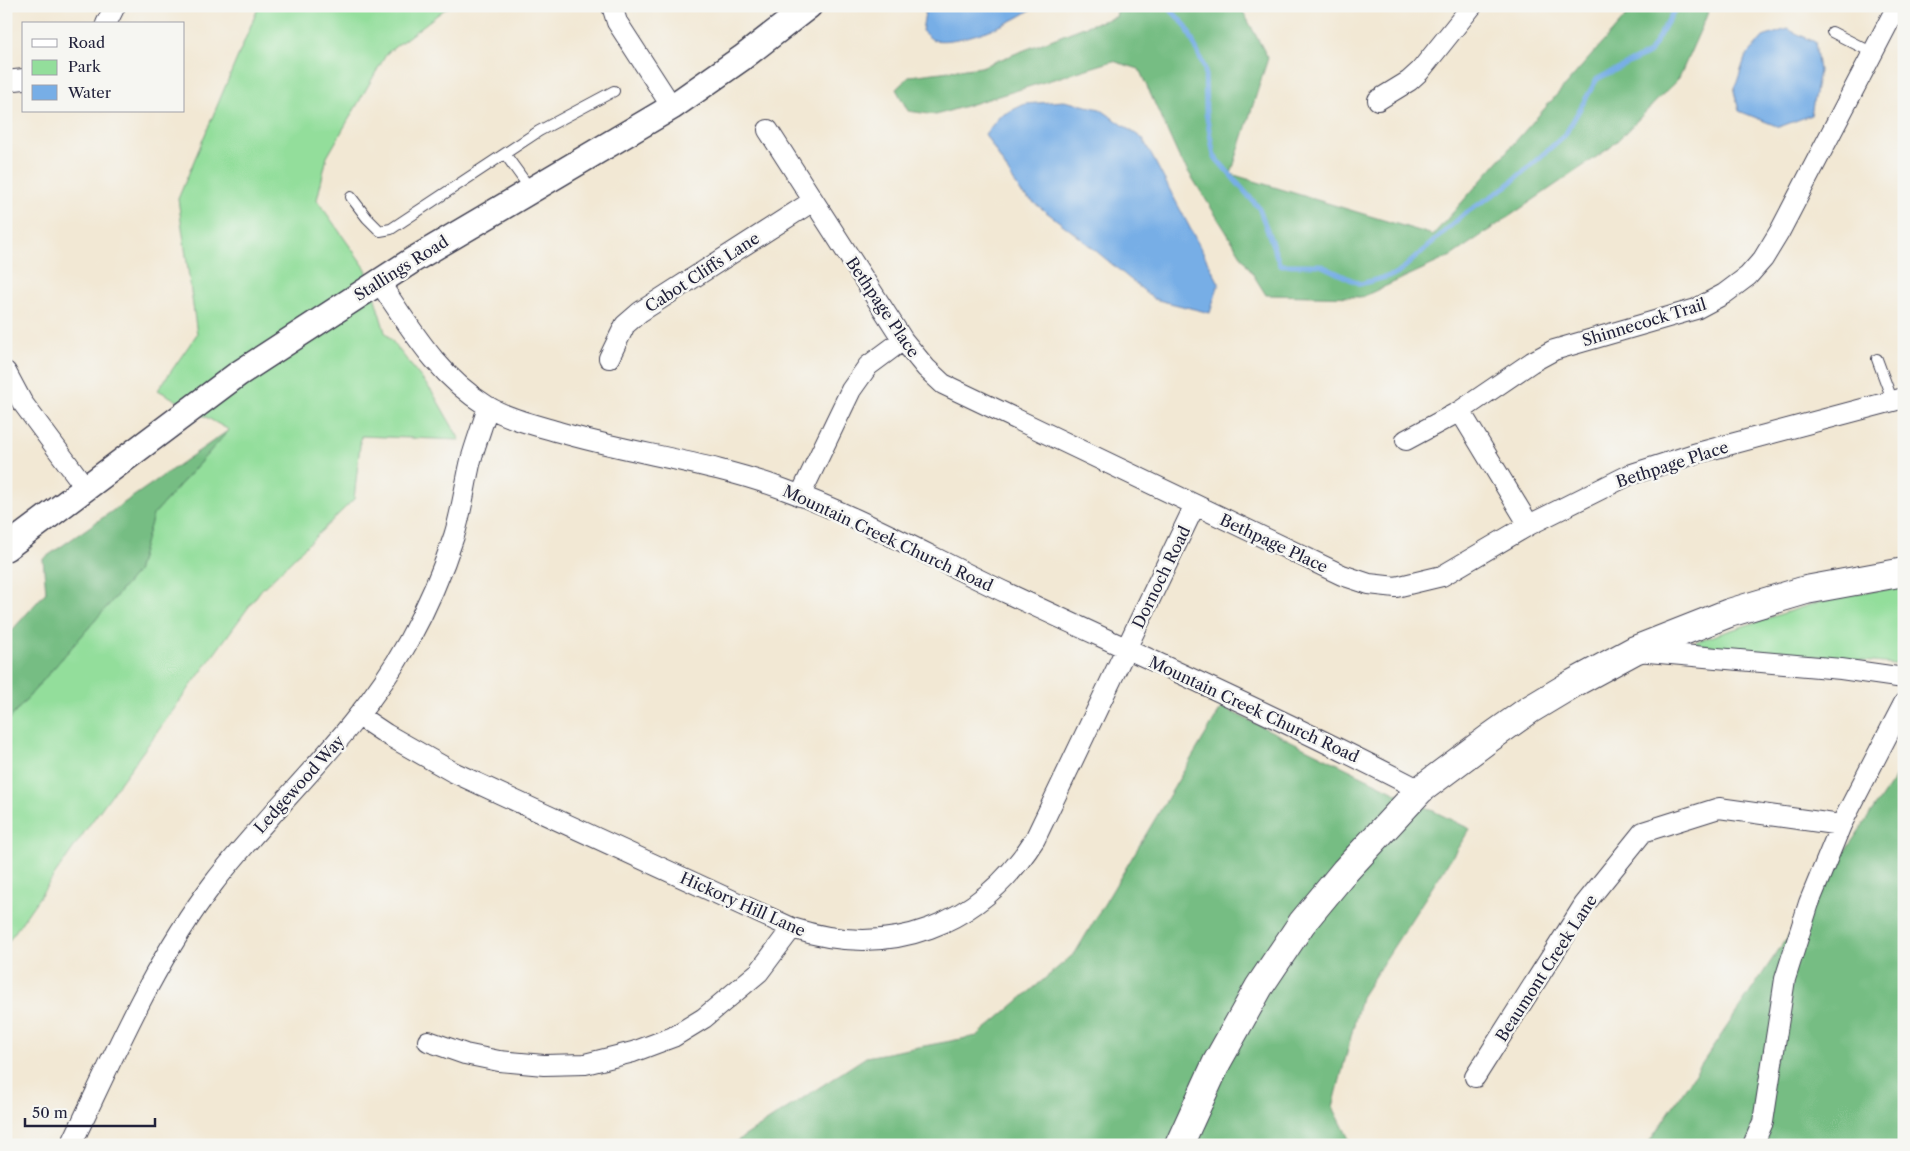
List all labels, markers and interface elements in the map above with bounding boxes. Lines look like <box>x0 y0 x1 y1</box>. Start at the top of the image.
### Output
legend <box>22 22 185 112</box>
text: Road <box>68 33 105 52</box>
text: Park <box>68 57 102 76</box>
text: Water <box>67 83 112 102</box>
street label: Cabot Cliffs Lane <box>641 228 763 316</box>
street label: Stallings Road <box>350 231 452 305</box>
street label: Bethpage Place <box>842 253 924 361</box>
street label: Shinnecock Trail <box>1580 294 1709 350</box>
street label: Bethpage Place <box>1613 436 1731 492</box>
street label: Mountain Creek Church Road <box>780 480 997 596</box>
street label: Bethpage Place <box>1217 509 1331 577</box>
street label: Dornoch Road <box>1128 522 1195 632</box>
street label: Mountain Creek Church Road <box>1146 651 1363 767</box>
street label: Ledgewood Way <box>250 730 349 837</box>
street label: Hickory Hill Lane <box>677 867 809 941</box>
street label: Beaumont Creek Lane <box>1491 891 1601 1045</box>
scale bar <box>25 1096 155 1128</box>
text: 50 m <box>32 1103 68 1122</box>

